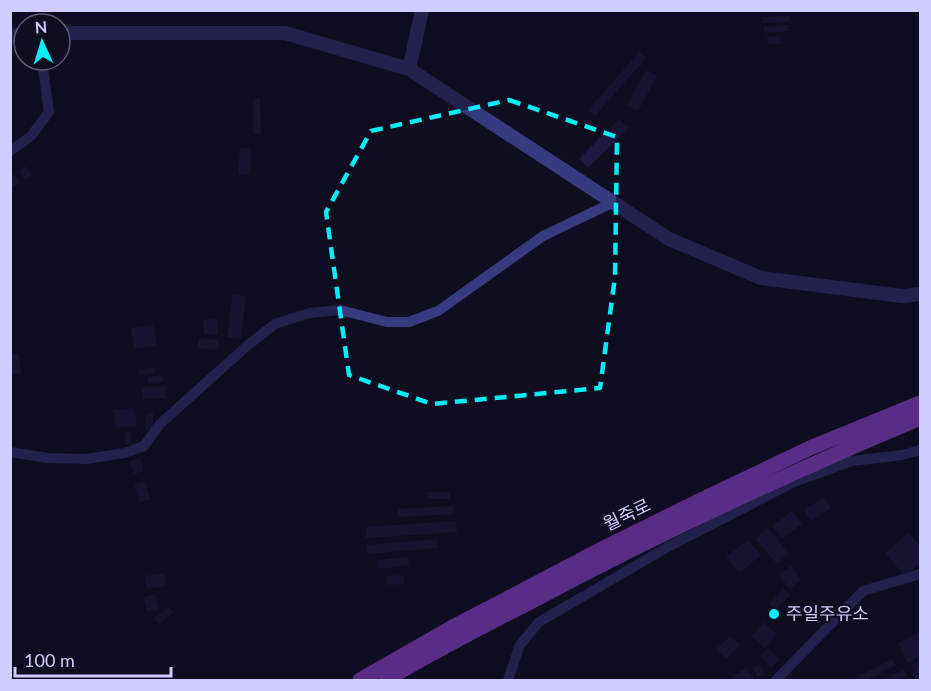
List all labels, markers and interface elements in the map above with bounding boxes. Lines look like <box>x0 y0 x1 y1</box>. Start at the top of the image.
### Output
north arrow <box>12 12 72 72</box>
text: N <box>34 17 48 36</box>
street label: 월죽로 <box>599 493 654 535</box>
place label: 주일주유소 <box>786 602 869 624</box>
marker: 주일주유소 <box>767 607 781 621</box>
scale bar <box>15 640 171 678</box>
text: 100 m <box>24 649 75 671</box>

